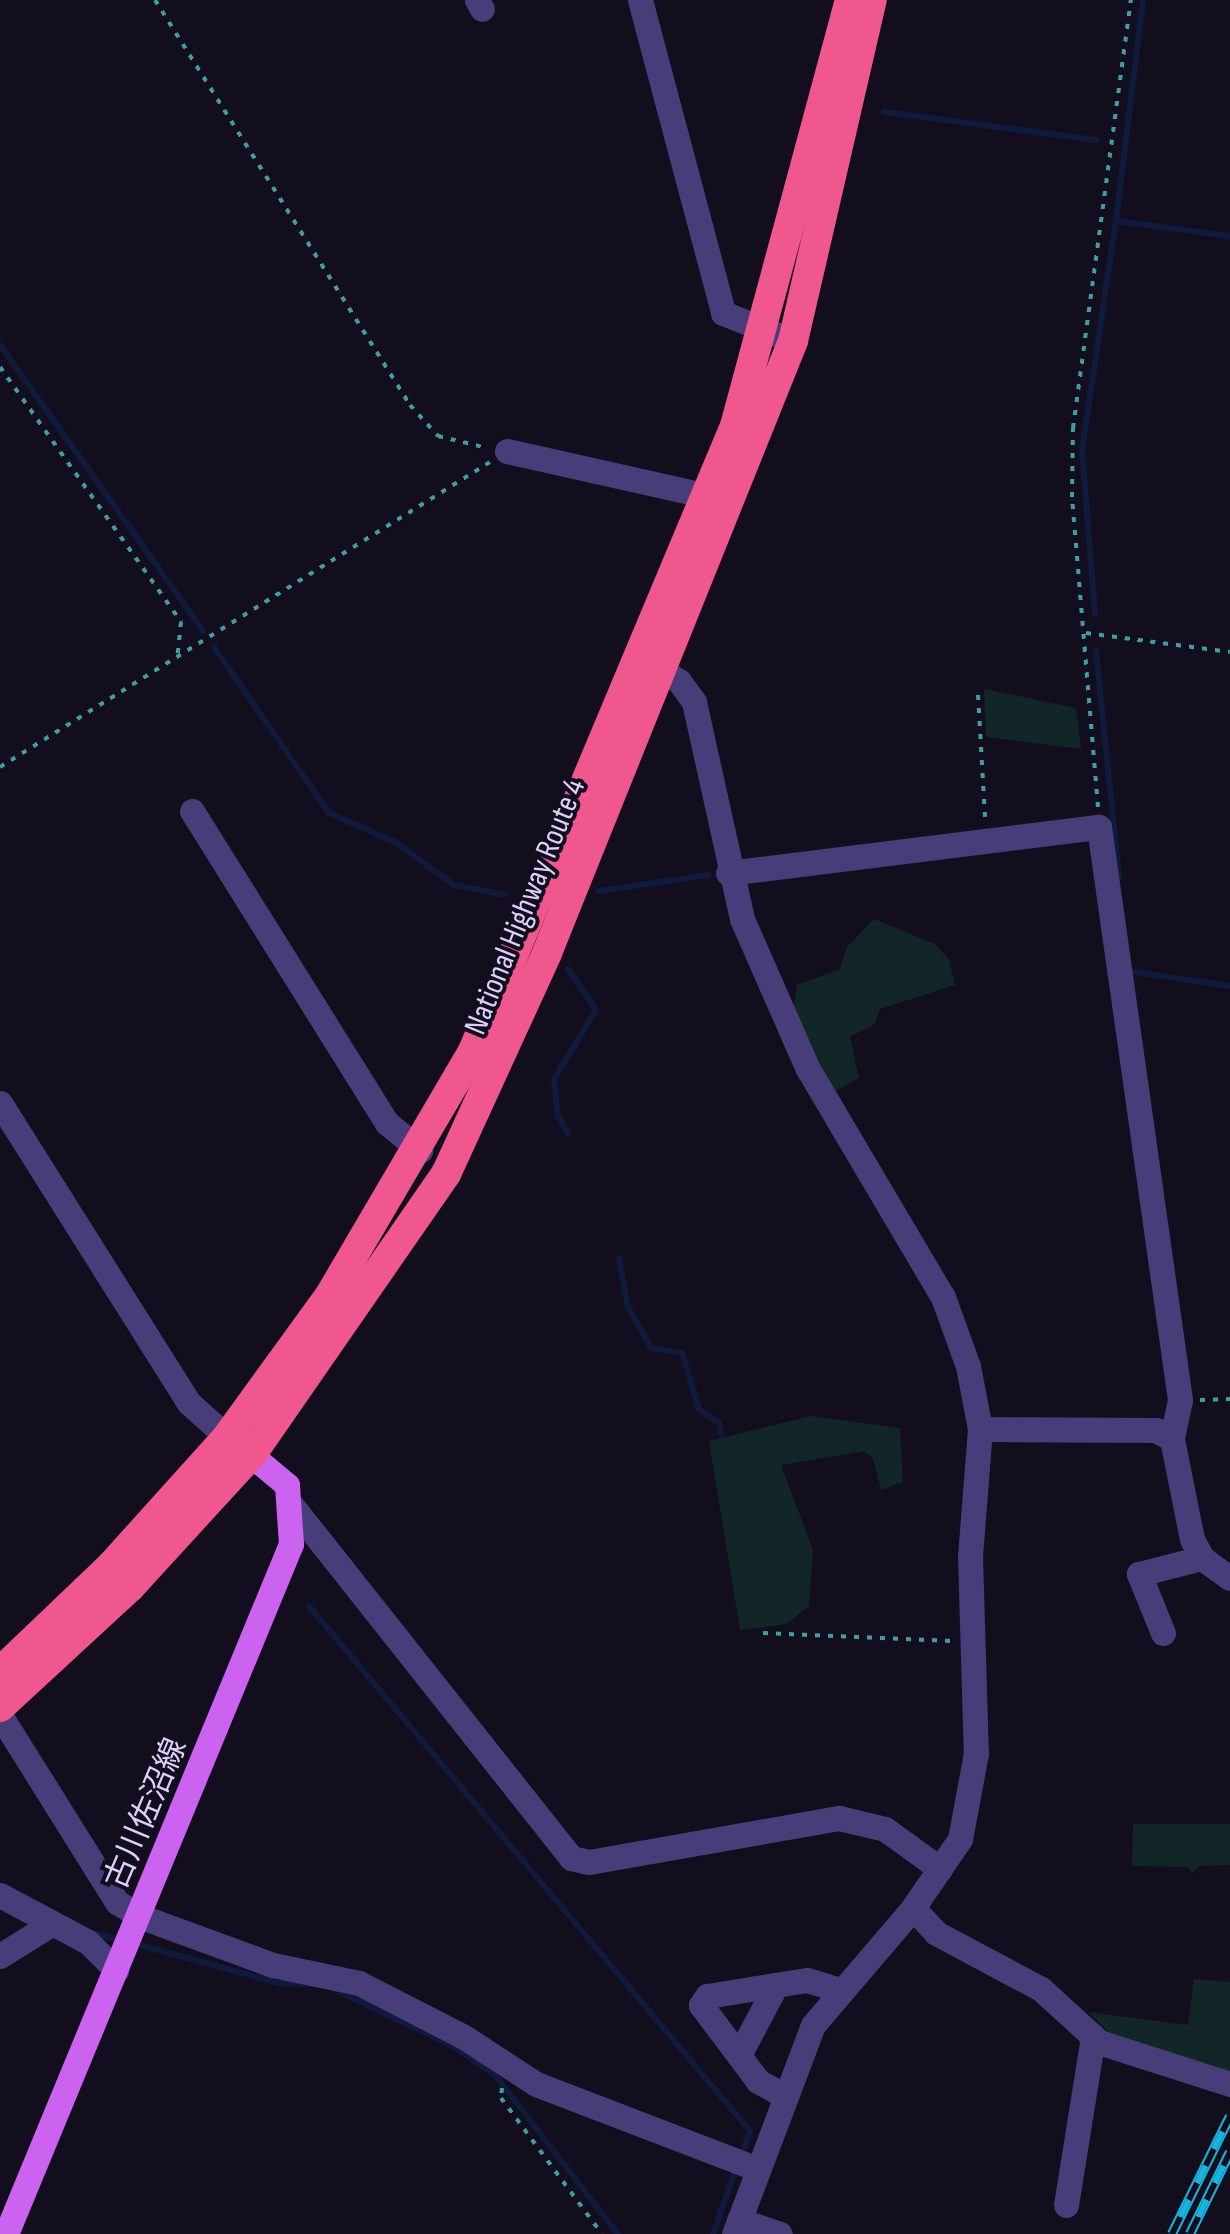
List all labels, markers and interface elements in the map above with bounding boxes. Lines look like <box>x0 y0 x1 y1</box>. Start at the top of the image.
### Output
street label: National Highway Route 4 <box>457 774 595 1040</box>
street label: 古川佐沼線 <box>98 1733 196 1895</box>

